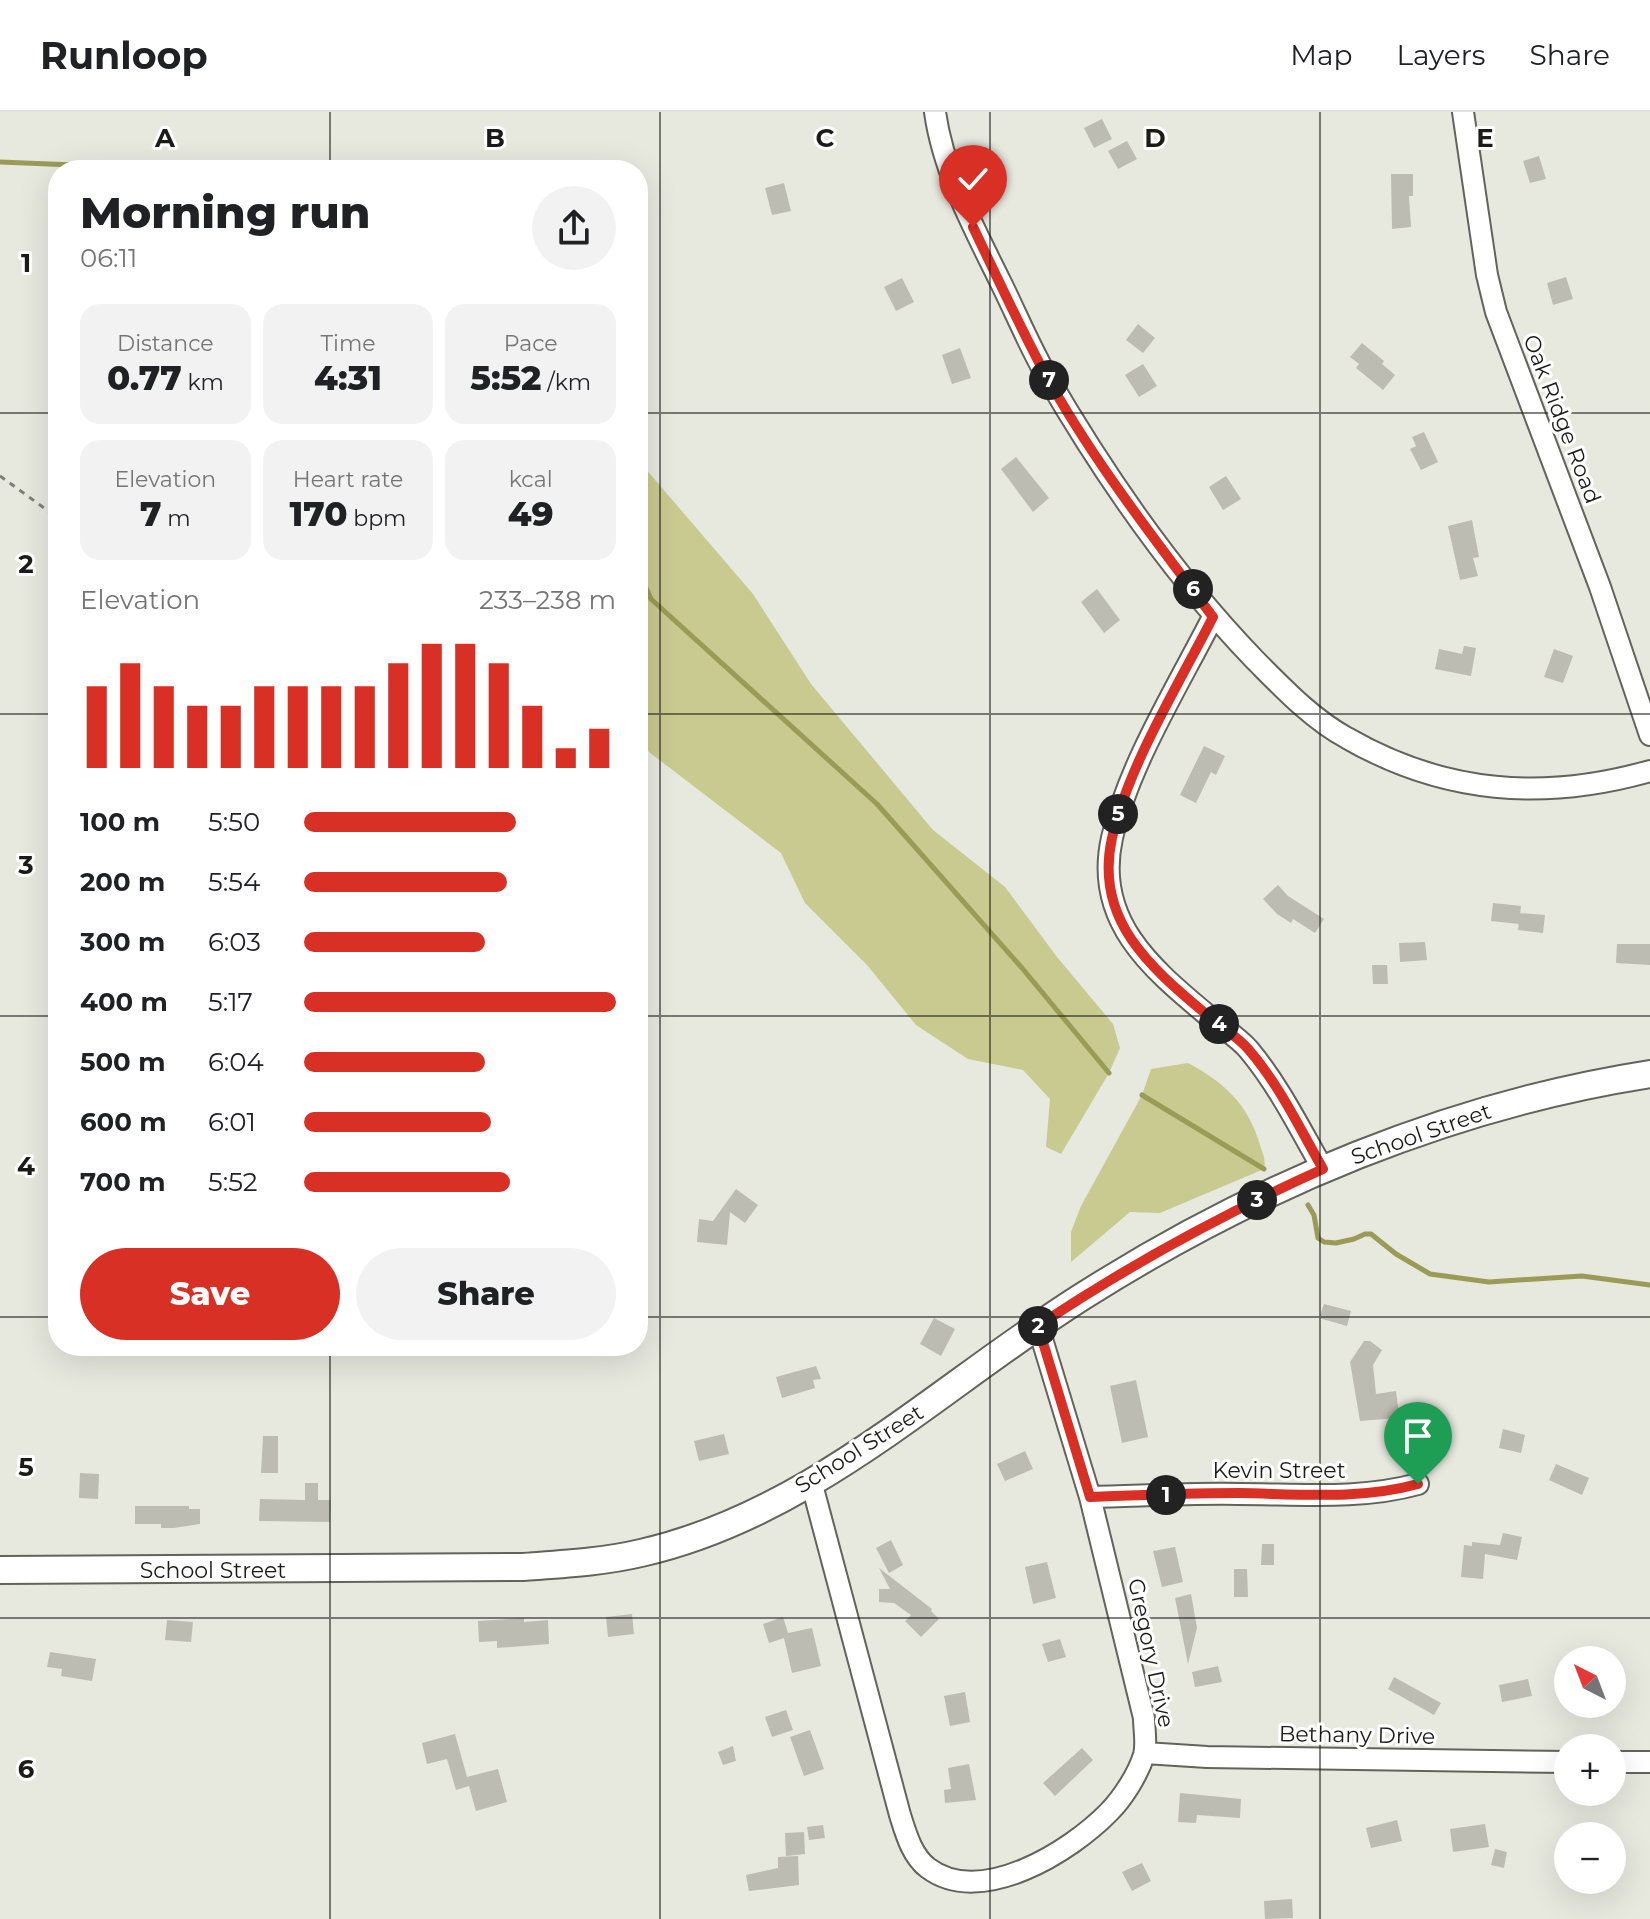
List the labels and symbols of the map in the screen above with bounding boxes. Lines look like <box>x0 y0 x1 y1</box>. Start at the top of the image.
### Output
text: A <box>154 122 176 154</box>
text: B <box>485 122 505 154</box>
text: C <box>816 122 835 154</box>
text: D <box>1144 122 1166 154</box>
text: E <box>1476 122 1494 154</box>
pin <box>939 145 1007 227</box>
text: 1 <box>21 247 31 279</box>
street label: Oak Ridge Road <box>1517 331 1607 507</box>
pin: 7 <box>1029 360 1069 400</box>
text: 2 <box>18 548 34 580</box>
pin: 6 <box>1173 569 1213 609</box>
pin: 5 <box>1098 794 1138 834</box>
text: 3 <box>17 849 34 881</box>
pin: 4 <box>1199 1004 1239 1044</box>
street label: School Street <box>1347 1097 1495 1171</box>
text: 4 <box>17 1150 35 1182</box>
pin: 3 <box>1237 1180 1277 1220</box>
pin: 2 <box>1018 1306 1058 1346</box>
street label: School Street <box>790 1399 928 1499</box>
pin <box>1384 1402 1452 1484</box>
text: 5 <box>18 1451 34 1483</box>
street label: Kevin Street <box>1212 1457 1346 1484</box>
pin: 1 <box>1146 1475 1186 1515</box>
street label: School Street <box>140 1557 286 1584</box>
street label: Gregory Drive <box>1122 1576 1180 1730</box>
north arrow <box>1554 1646 1626 1718</box>
street label: Bethany Drive <box>1279 1720 1435 1750</box>
text: 6 <box>18 1753 35 1785</box>

